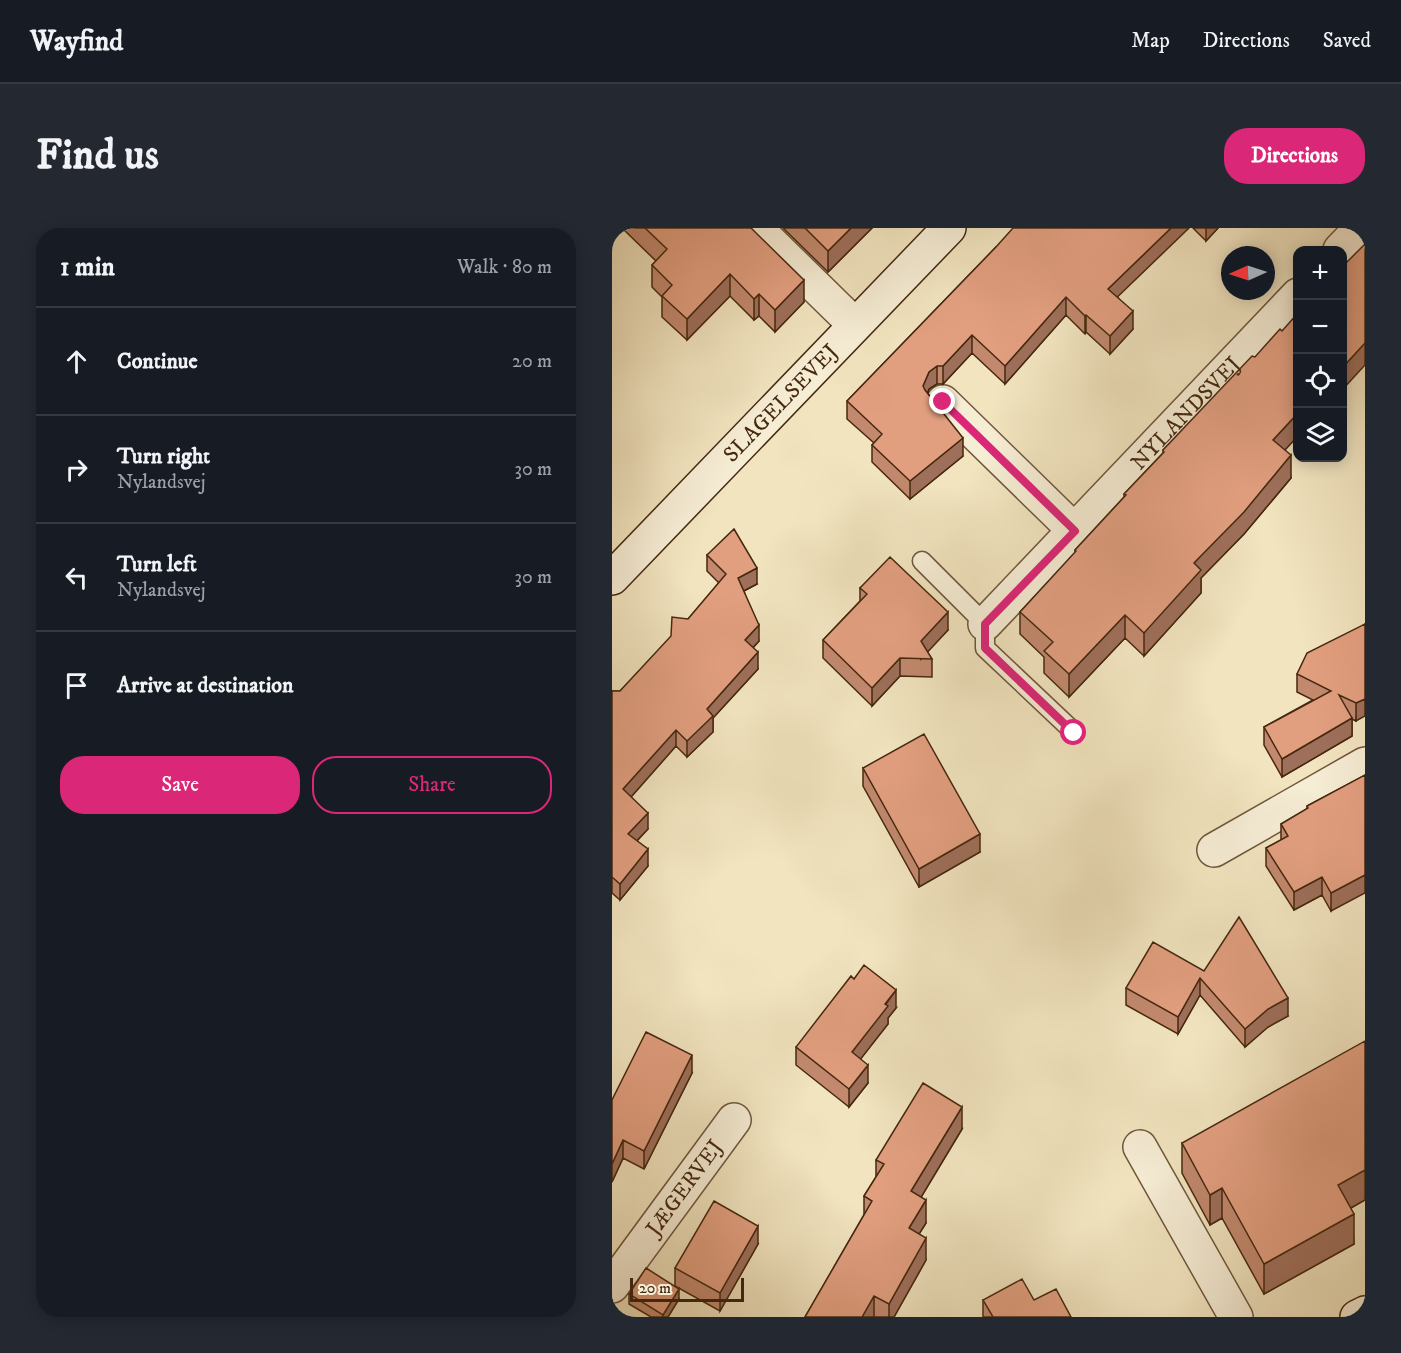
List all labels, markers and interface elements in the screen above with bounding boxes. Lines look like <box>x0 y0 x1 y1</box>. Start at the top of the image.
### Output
text: Wayfind <box>30 24 123 59</box>
text: Map <box>1131 28 1170 54</box>
text: Directions <box>1203 28 1290 54</box>
text: Saved <box>1323 28 1371 54</box>
button: Directions <box>1224 128 1365 184</box>
text: Find us <box>36 130 159 182</box>
north arrow <box>1221 246 1275 300</box>
map controls <box>1293 246 1347 462</box>
button: + <box>1293 246 1347 300</box>
text: 1 min <box>60 251 115 284</box>
text: Walk · 80 m <box>457 255 552 280</box>
button: − <box>1293 300 1347 354</box>
street label: SLAGELSEVEJ <box>717 338 844 468</box>
icon: ahead <box>60 345 93 378</box>
text: Continue <box>117 348 198 375</box>
text: 20 m <box>512 349 552 374</box>
street label: NYLANDSVEJ <box>1125 351 1246 476</box>
button: locate <box>1293 354 1347 408</box>
route end <box>929 388 955 414</box>
button: layers <box>1293 408 1347 462</box>
text: Turn right <box>117 443 210 470</box>
icon: right <box>60 453 93 486</box>
text: 30 m <box>514 457 552 482</box>
text: Nylandsvej <box>117 470 206 495</box>
text: Turn left <box>117 551 197 578</box>
icon: left <box>60 561 93 594</box>
text: 30 m <box>514 565 552 590</box>
text: Nylandsvej <box>117 578 206 603</box>
icon: arrive <box>60 669 93 702</box>
text: Arrive at destination <box>117 672 294 699</box>
route start <box>1060 719 1086 745</box>
button: Save <box>60 756 300 814</box>
button: Share <box>312 756 552 814</box>
street label: JÆGERVEJ <box>639 1134 729 1243</box>
scale bar <box>630 1275 744 1302</box>
text: 20 m <box>639 1278 671 1298</box>

